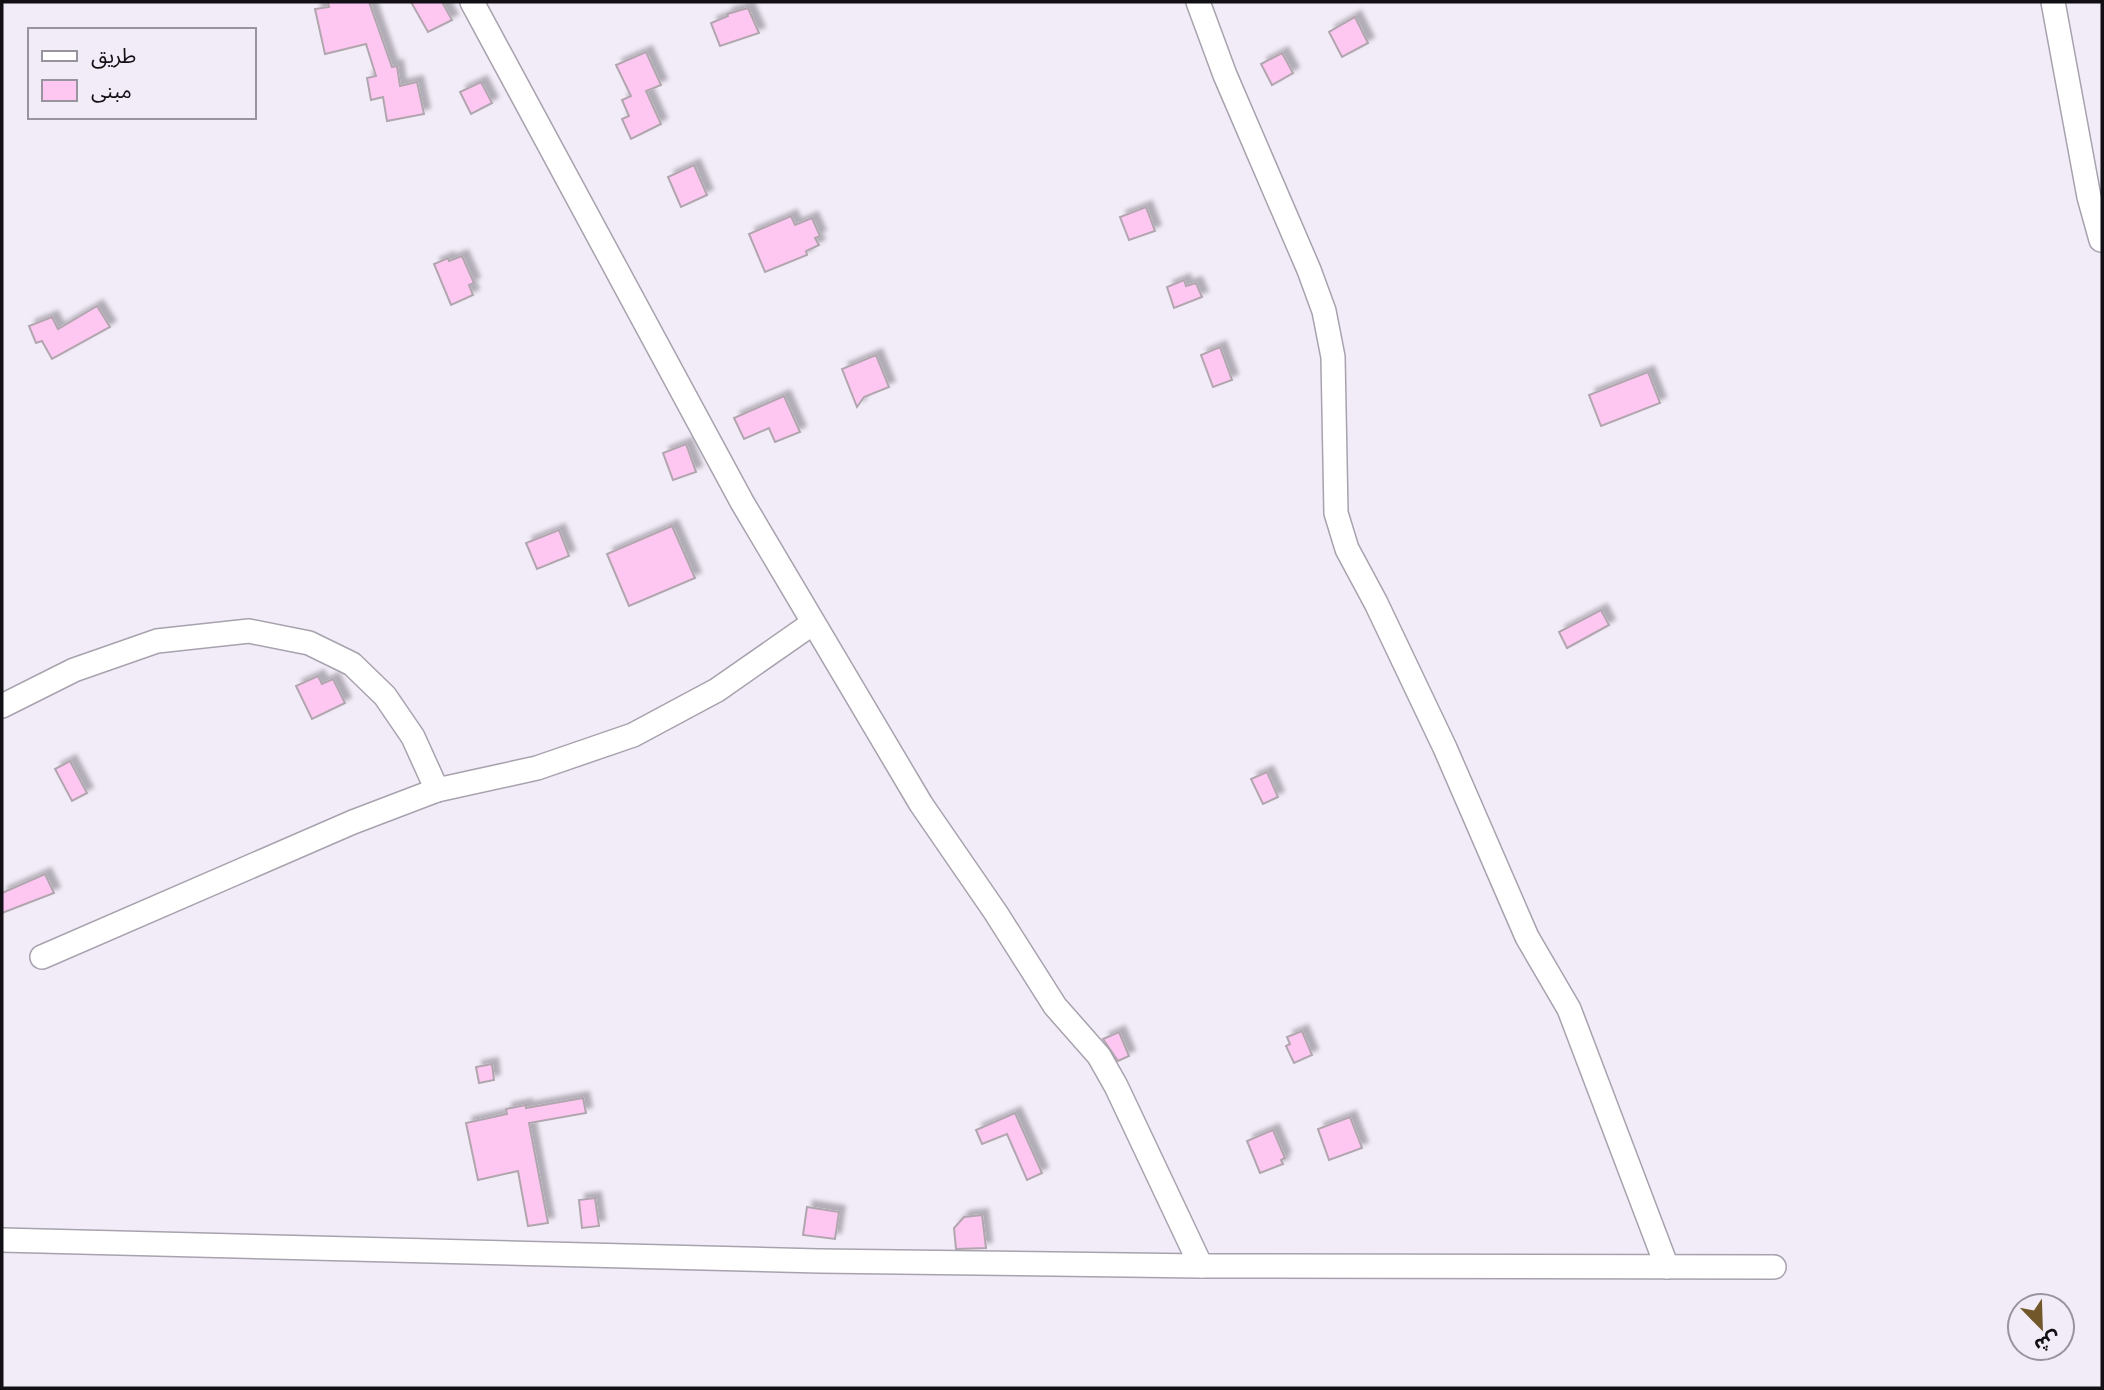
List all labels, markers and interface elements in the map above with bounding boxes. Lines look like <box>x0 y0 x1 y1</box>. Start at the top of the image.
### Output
legend <box>28 28 256 119</box>
text: طريق <box>91 43 136 69</box>
text: مبنى <box>91 78 132 103</box>
north arrow <box>2006 1292 2076 1362</box>
text: ش <box>2031 1327 2064 1358</box>

